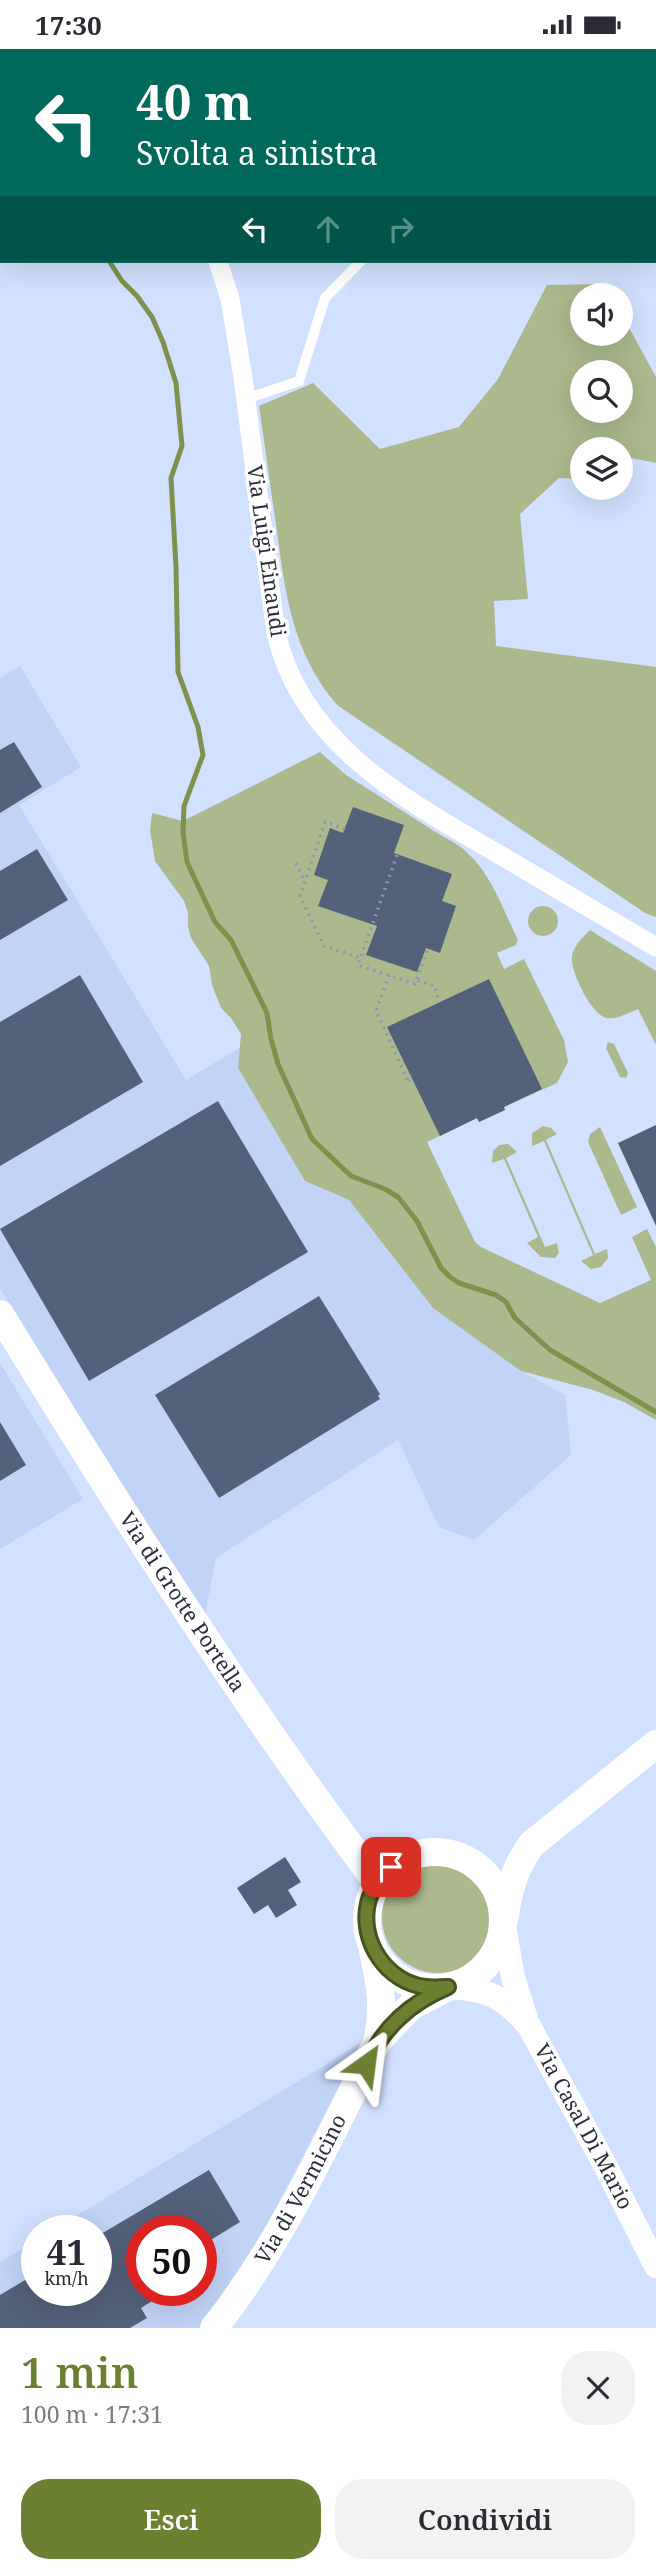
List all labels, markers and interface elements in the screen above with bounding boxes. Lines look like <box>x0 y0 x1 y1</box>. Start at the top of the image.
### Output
text: 17:30 <box>35 7 102 43</box>
text: 40 m <box>136 68 252 134</box>
icon: left <box>21 77 112 168</box>
text: Svolta a sinistra <box>136 131 378 174</box>
icon: left <box>236 210 274 248</box>
icon: ahead <box>309 210 347 248</box>
icon: right <box>382 210 420 248</box>
map controls <box>570 283 633 500</box>
button: sound <box>570 283 633 346</box>
button: search <box>570 360 633 423</box>
button: layers <box>570 437 633 500</box>
street label: Via Luigi Einaudi <box>241 463 293 639</box>
street label: Via di Grotte Portella <box>114 1506 252 1697</box>
pin <box>361 1837 421 1897</box>
icon: arrive <box>372 1848 410 1886</box>
position arrow <box>329 2027 403 2101</box>
street label: Via Casal Di Mario <box>528 2039 640 2214</box>
street label: Via di Vermicino <box>248 2109 352 2269</box>
speed limit sign: 50 <box>126 2215 217 2306</box>
text: 41 <box>47 2228 86 2275</box>
text: km/h <box>44 2266 89 2290</box>
text: 1 min <box>21 2343 138 2400</box>
button: close <box>561 2351 635 2425</box>
text: 100 m · 17:31 <box>21 2398 163 2430</box>
button: Esci <box>21 2479 321 2559</box>
button: Condividi <box>335 2479 635 2559</box>

